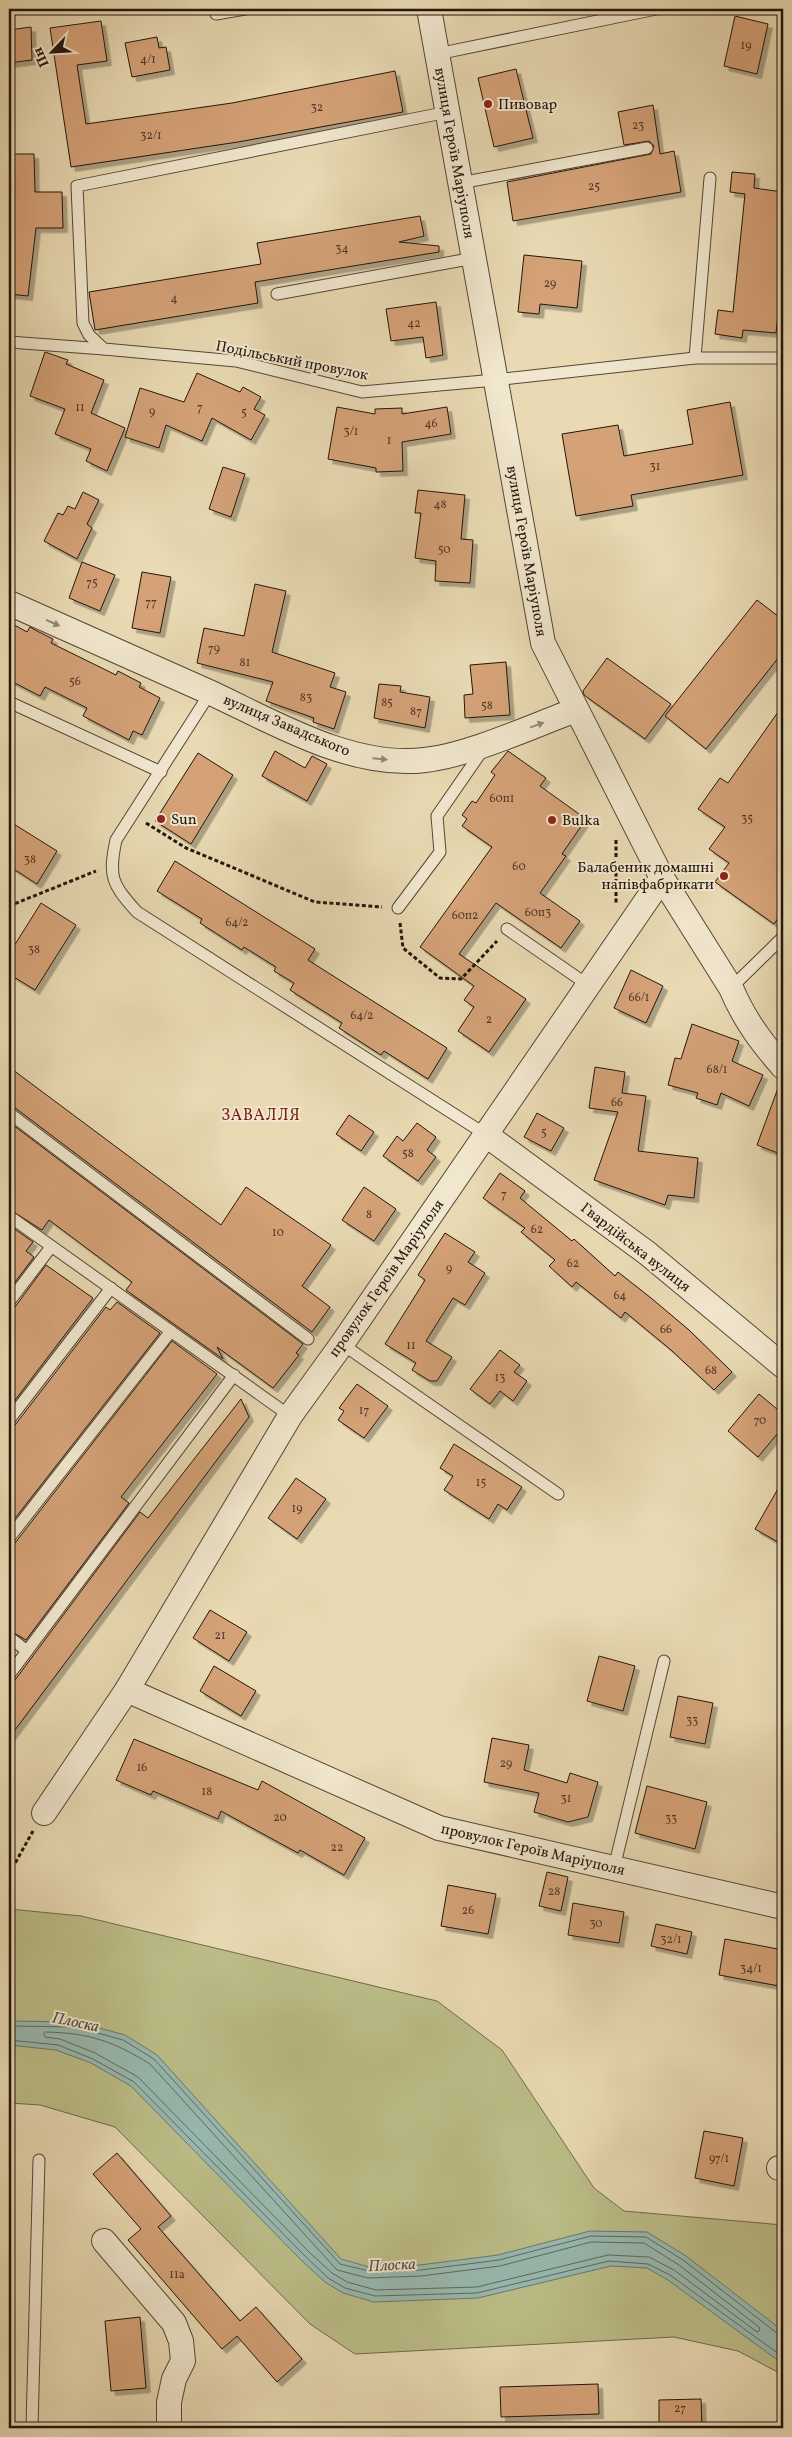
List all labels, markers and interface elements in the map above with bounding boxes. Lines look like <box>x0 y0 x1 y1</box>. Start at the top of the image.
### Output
north arrow <box>28 28 78 78</box>
house number: 19 <box>741 38 751 54</box>
text: Пн <box>29 44 54 70</box>
house number: 4/1 <box>140 52 156 68</box>
street label: вулиця Героїв Маріуполя <box>428 66 479 241</box>
place label: Пивовар <box>498 95 557 116</box>
marker: Пивовар <box>482 98 494 110</box>
house number: 32 <box>311 100 323 116</box>
house number: 23 <box>632 118 644 134</box>
house number: 32/1 <box>140 128 162 144</box>
house number: 25 <box>588 179 600 195</box>
house number: 34 <box>335 241 349 257</box>
house number: 29 <box>544 276 556 292</box>
house number: 4 <box>170 291 178 307</box>
house number: 42 <box>407 316 421 332</box>
street label: Подільський провулок <box>214 336 370 387</box>
house number: 11 <box>75 400 85 416</box>
house number: 7 <box>197 400 203 416</box>
house number: 9 <box>149 404 155 420</box>
house number: 5 <box>241 405 247 421</box>
house number: 46 <box>424 416 438 432</box>
house number: 3/1 <box>344 424 358 440</box>
house number: 1 <box>387 433 391 449</box>
house number: 31 <box>650 459 660 475</box>
street label: вулиця Героїв Маріуполя <box>500 464 551 639</box>
house number: 48 <box>433 497 447 513</box>
house number: 50 <box>438 542 450 558</box>
house number: 75 <box>86 575 98 591</box>
house number: 77 <box>145 595 157 611</box>
one-way arrow <box>46 619 60 627</box>
house number: 79 <box>208 641 220 657</box>
house number: 81 <box>240 655 250 671</box>
house number: 56 <box>69 674 81 690</box>
street label: вулиця Завадського <box>220 690 353 763</box>
house number: 83 <box>300 690 312 706</box>
house number: 85 <box>381 695 393 711</box>
house number: 58 <box>481 698 493 714</box>
house number: 87 <box>410 704 422 720</box>
one-way arrow <box>530 721 545 729</box>
one-way arrow <box>373 755 389 763</box>
house number: 60п1 <box>490 791 514 807</box>
place label: Sun <box>171 810 197 831</box>
place label: Bulka <box>562 811 600 832</box>
house number: 35 <box>741 811 753 827</box>
marker: Sun <box>155 813 167 825</box>
marker: Bulka <box>546 814 558 826</box>
house number: 38 <box>24 852 36 868</box>
place label: Балабеник домашні напівфабрикати <box>577 858 714 896</box>
house number: 60 <box>512 859 526 875</box>
marker: Балабеник домашні напівфабрикати <box>718 870 730 882</box>
house number: 60п3 <box>525 905 551 921</box>
house number: 60п2 <box>452 908 478 924</box>
house number: 64/2 <box>225 915 249 931</box>
house number: 38 <box>28 942 40 958</box>
house number: 66/1 <box>629 990 649 1006</box>
house number: 64/2 <box>350 1008 374 1024</box>
house number: 2 <box>486 1012 492 1028</box>
house number: 68/1 <box>707 1062 727 1078</box>
house number: 66 <box>611 1095 623 1111</box>
district label: ЗАВАЛЛЯ <box>221 1105 301 1127</box>
house number: 5 <box>541 1125 547 1141</box>
house number: 58 <box>402 1146 414 1162</box>
house number: 7 <box>501 1187 507 1203</box>
street label: провулок Героїв Маріуполя <box>325 1196 450 1362</box>
street label: Гвардійська вулиця <box>576 1198 695 1298</box>
house number: 8 <box>366 1207 372 1223</box>
house number: 62 <box>531 1222 543 1238</box>
house number: 10 <box>272 1225 284 1241</box>
house number: 62 <box>567 1256 579 1272</box>
house number: 9 <box>446 1261 452 1277</box>
house number: 64 <box>614 1288 626 1304</box>
house number: 66 <box>660 1322 672 1338</box>
house number: 11 <box>406 1338 416 1354</box>
house number: 68 <box>705 1363 717 1379</box>
house number: 13 <box>495 1370 505 1386</box>
house number: 17 <box>359 1403 369 1419</box>
house number: 70 <box>754 1413 766 1429</box>
house number: 15 <box>476 1475 486 1491</box>
house number: 19 <box>292 1501 302 1517</box>
house number: 21 <box>214 1628 226 1644</box>
house number: 33 <box>686 1713 698 1729</box>
house number: 29 <box>500 1756 512 1772</box>
house number: 16 <box>137 1760 147 1776</box>
house number: 18 <box>202 1784 212 1800</box>
house number: 31 <box>561 1791 571 1807</box>
house number: 20 <box>273 1810 287 1826</box>
house number: 33 <box>665 1811 677 1827</box>
street label: провулок Героїв Маріуполя <box>439 1819 627 1882</box>
house number: 22 <box>331 1840 343 1856</box>
house number: 28 <box>548 1884 560 1900</box>
house number: 26 <box>462 1903 474 1919</box>
house number: 30 <box>589 1916 603 1932</box>
house number: 32/1 <box>660 1932 682 1948</box>
house number: 34/1 <box>740 1961 762 1977</box>
water label: Плоска <box>50 2007 102 2039</box>
house number: 97/1 <box>709 2151 729 2167</box>
water label: Плоска <box>368 2254 417 2278</box>
house number: 11а <box>169 2267 185 2283</box>
house number: 27 <box>674 2401 686 2417</box>

